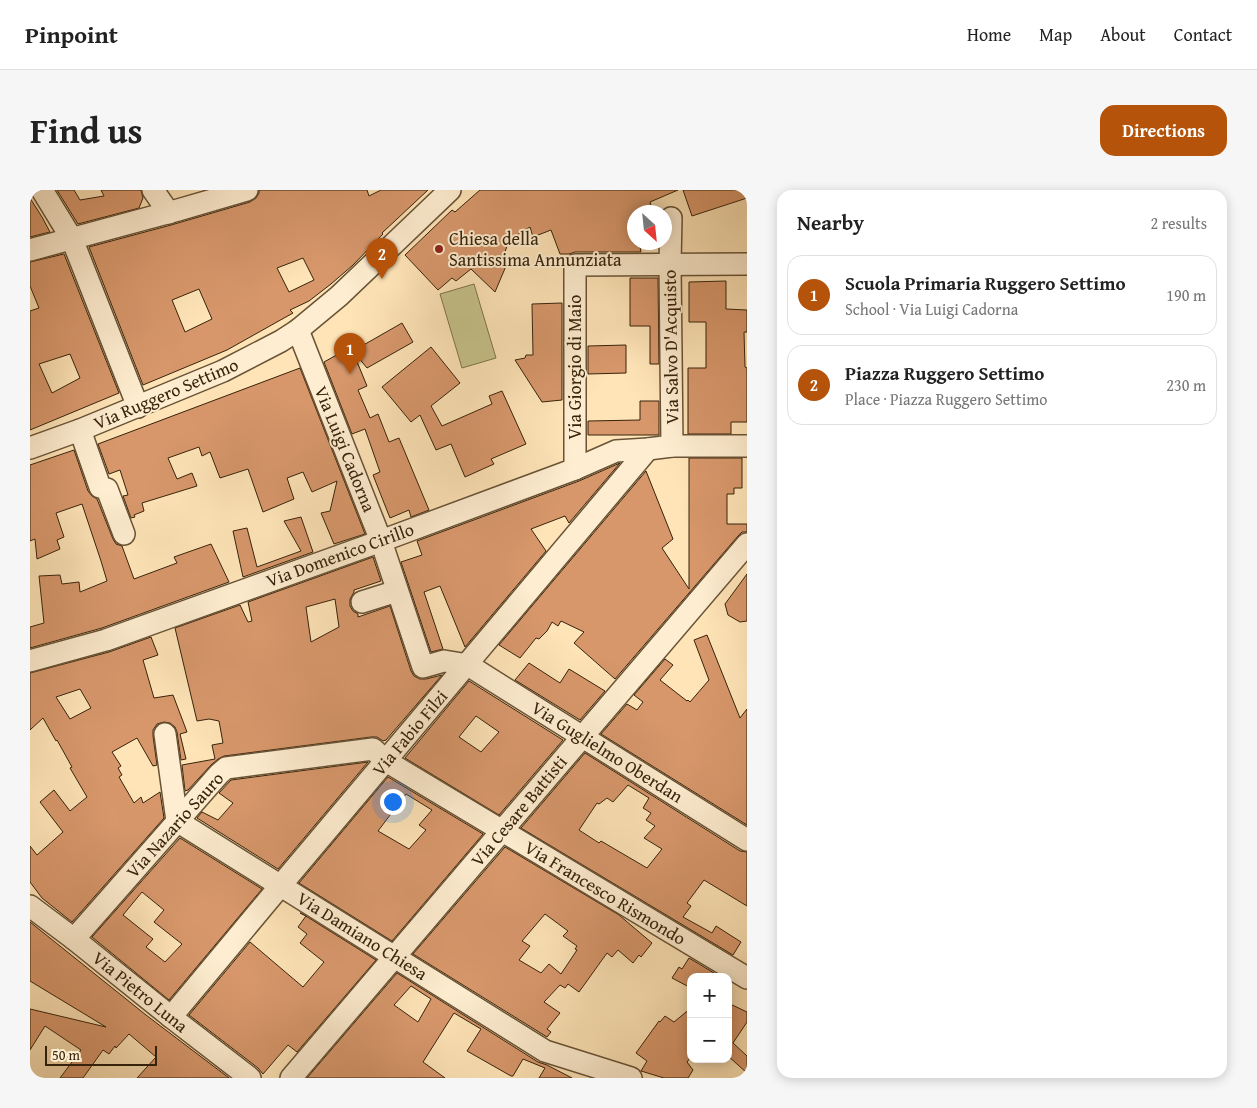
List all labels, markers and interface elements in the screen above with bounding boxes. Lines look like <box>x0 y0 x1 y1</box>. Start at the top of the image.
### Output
text: Pinpoint <box>25 17 118 52</box>
text: Home <box>967 21 1011 48</box>
text: Map <box>1039 21 1072 48</box>
text: About <box>1100 21 1146 48</box>
text: Contact <box>1174 21 1232 48</box>
text: Find us <box>30 105 143 156</box>
button: Directions <box>1100 105 1227 156</box>
north arrow <box>627 205 672 250</box>
text: Nearby <box>797 207 864 238</box>
text: 2 results <box>1150 211 1207 235</box>
place label: Chiesa della Santissima Annunziata <box>449 225 622 273</box>
pin: 2 <box>366 238 398 279</box>
marker: Chiesa della Santissima Annunziata <box>433 243 445 255</box>
street label: Via Salvo D'Acquisto <box>656 269 685 425</box>
text: Scuola Primaria Ruggero Settimo <box>845 269 1126 297</box>
text: 1 <box>810 283 818 307</box>
text: 190 m <box>1166 283 1206 307</box>
street label: Via Giorgio di Maio <box>561 295 588 439</box>
text: School · Via Luigi Cadorna <box>845 297 1018 321</box>
pin: 1 <box>334 333 366 374</box>
street label: Via Ruggero Settimo <box>89 351 242 436</box>
text: Piazza Ruggero Settimo <box>845 359 1044 387</box>
text: 2 <box>810 373 818 397</box>
text: 230 m <box>1166 373 1206 397</box>
street label: Via Luigi Cadorna <box>308 382 383 516</box>
text: Place · Piazza Ruggero Settimo <box>845 387 1047 411</box>
street label: Via Domenico Cirillo <box>262 515 418 594</box>
street label: Via Fabio Filzi <box>365 684 454 782</box>
street label: Via Guglielmo Oberdan <box>526 694 688 809</box>
street label: Via Cesare Battisti <box>464 749 573 872</box>
street label: Via Nazario Sauro <box>119 765 230 884</box>
your location <box>380 789 406 815</box>
street label: Via Francesco Rismondo <box>519 834 691 952</box>
street label: Via Damiano Chiesa <box>292 885 433 987</box>
street label: Via Pietro Luna <box>87 945 194 1039</box>
map controls <box>687 973 732 1063</box>
button: + <box>687 973 732 1018</box>
button: − <box>687 1018 732 1063</box>
scale bar <box>45 1043 158 1066</box>
text: 50 m <box>52 1045 80 1065</box>

